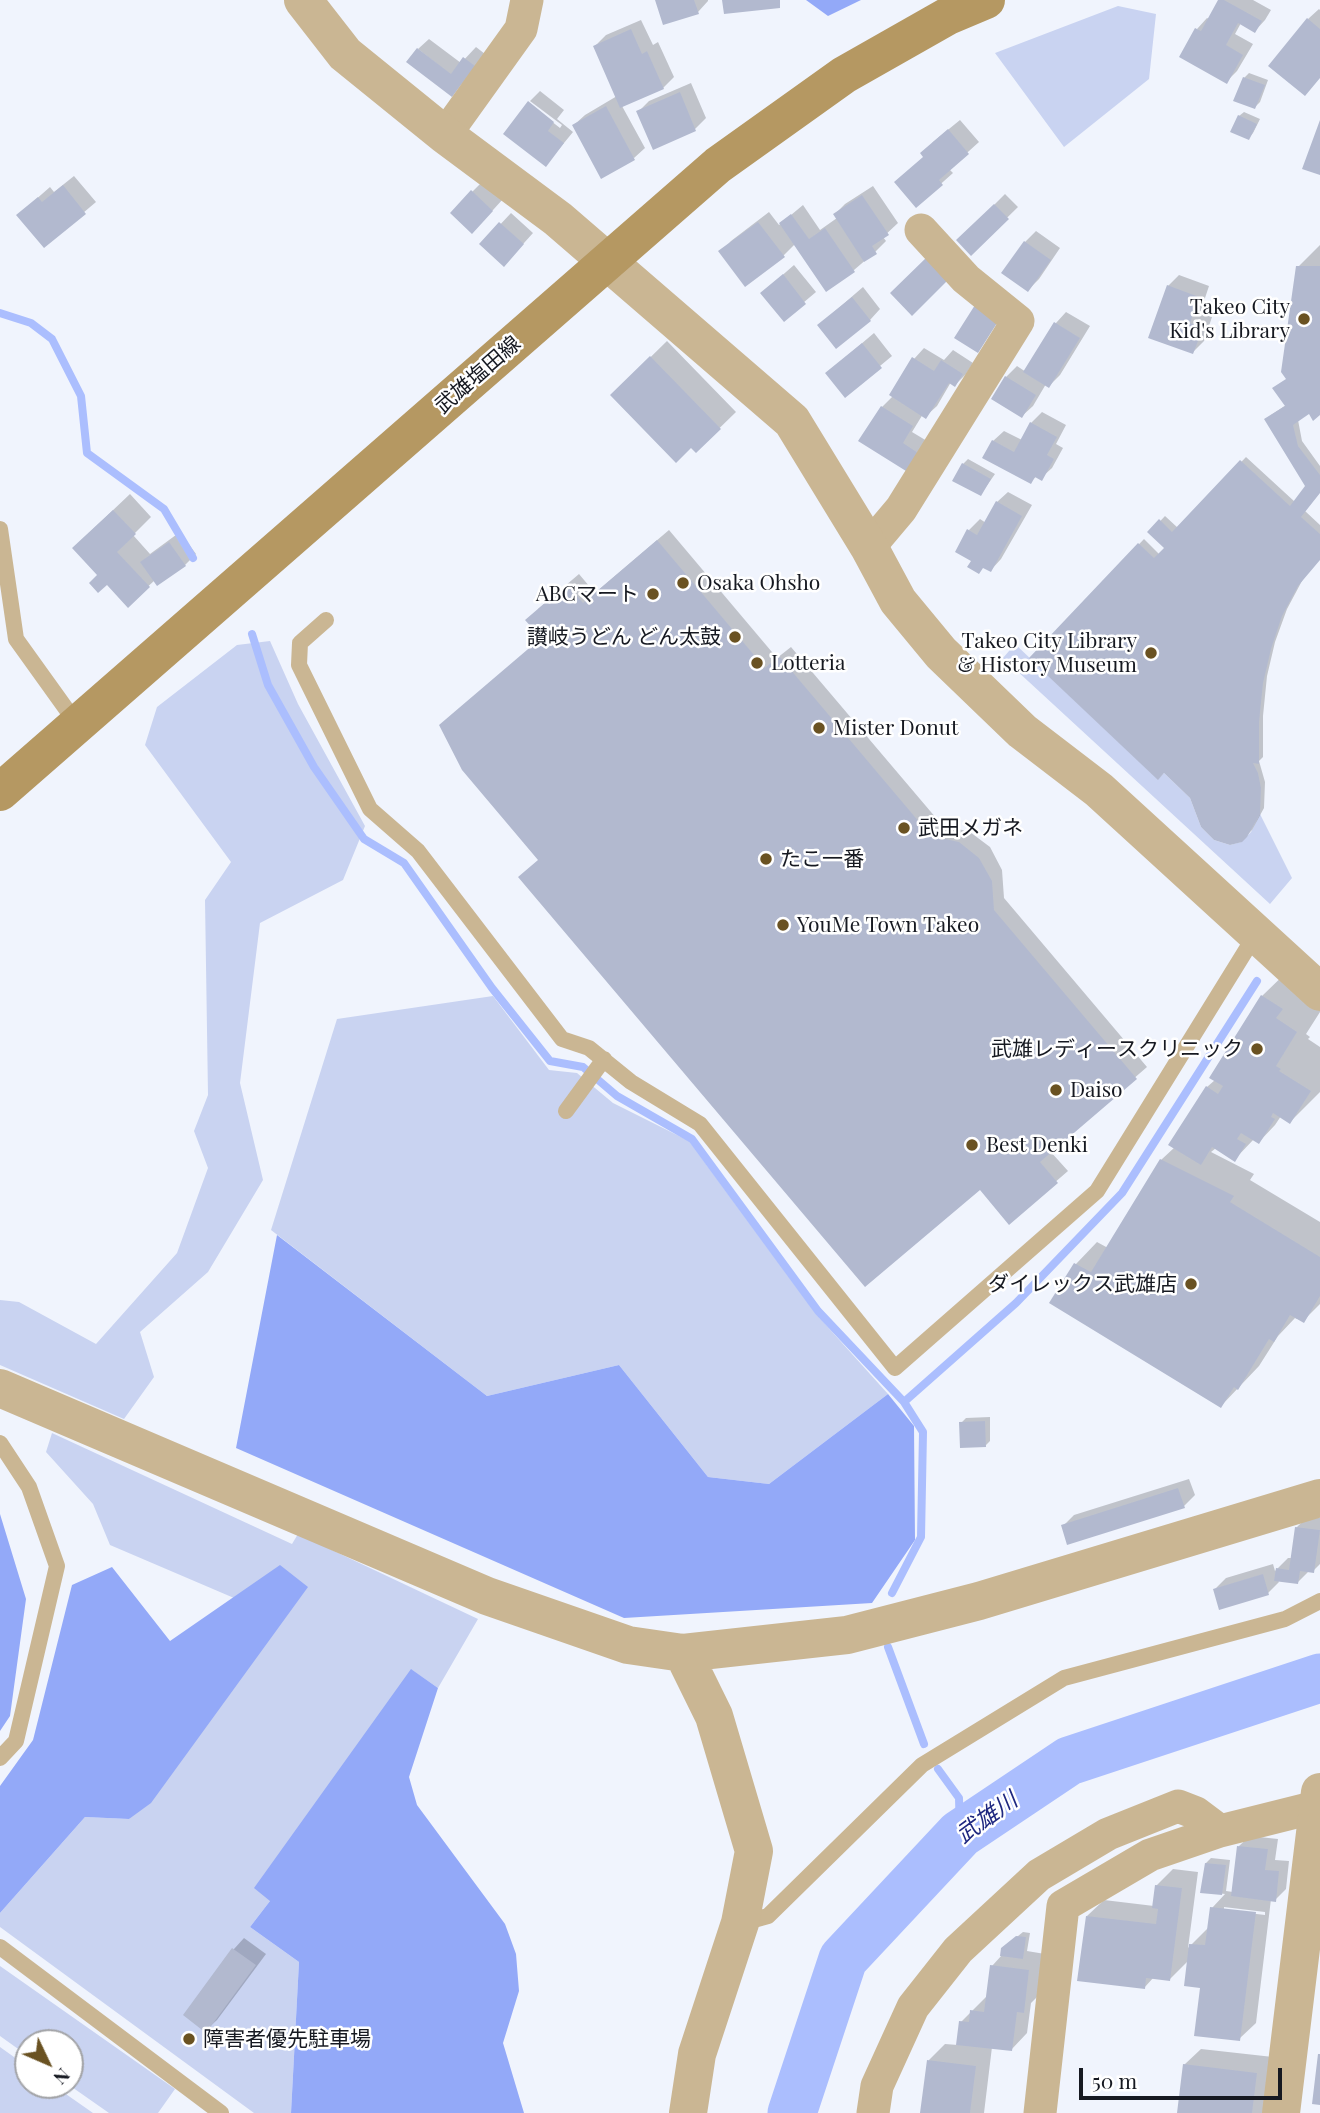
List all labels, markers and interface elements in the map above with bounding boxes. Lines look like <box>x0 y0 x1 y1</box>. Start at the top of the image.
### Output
place label: Takeo City Kid's Library <box>1169 294 1290 344</box>
marker: Takeo City Kid's Library <box>1296 311 1312 327</box>
street label: 武雄塩田線 <box>430 331 526 419</box>
place label: Osaka Ohsho <box>697 570 820 596</box>
marker: Osaka Ohsho <box>675 575 691 591</box>
place label: ABCマート <box>536 581 639 607</box>
marker: ABCマート <box>645 586 661 602</box>
place label: 讃岐うどん どん太鼓 <box>527 624 721 650</box>
place label: Takeo City Library & History Museum <box>958 628 1137 678</box>
marker: 讃岐うどん どん太鼓 <box>727 629 743 645</box>
marker: Takeo City Library & History Museum <box>1143 645 1159 661</box>
place label: Lotteria <box>771 650 845 676</box>
marker: Lotteria <box>749 655 765 671</box>
place label: Mister Donut <box>833 715 958 741</box>
marker: Mister Donut <box>811 720 827 736</box>
place label: 武田メガネ <box>918 815 1023 841</box>
marker: 武田メガネ <box>896 820 912 836</box>
place label: たこ一番 <box>780 846 864 872</box>
marker: たこ一番 <box>758 851 774 867</box>
place label: YouMe Town Takeo <box>797 912 979 938</box>
marker: YouMe Town Takeo <box>775 917 791 933</box>
place label: 武雄レディースクリニック <box>991 1036 1243 1062</box>
marker: 武雄レディースクリニック <box>1249 1041 1265 1057</box>
place label: Daiso <box>1070 1077 1123 1103</box>
marker: Daiso <box>1048 1082 1064 1098</box>
place label: Best Denki <box>986 1132 1088 1158</box>
marker: Best Denki <box>964 1137 980 1153</box>
place label: ダイレックス武雄店 <box>988 1271 1177 1297</box>
marker: ダイレックス武雄店 <box>1183 1276 1199 1292</box>
water label: 武雄川 <box>951 1787 1023 1849</box>
place label: 障害者優先駐車場 <box>203 2026 371 2052</box>
north arrow <box>14 2029 84 2099</box>
marker: 障害者優先駐車場 <box>181 2031 197 2047</box>
scale bar <box>1082 2054 1285 2098</box>
text: N <box>49 2063 77 2091</box>
text: 50 m <box>1092 2066 1137 2094</box>

